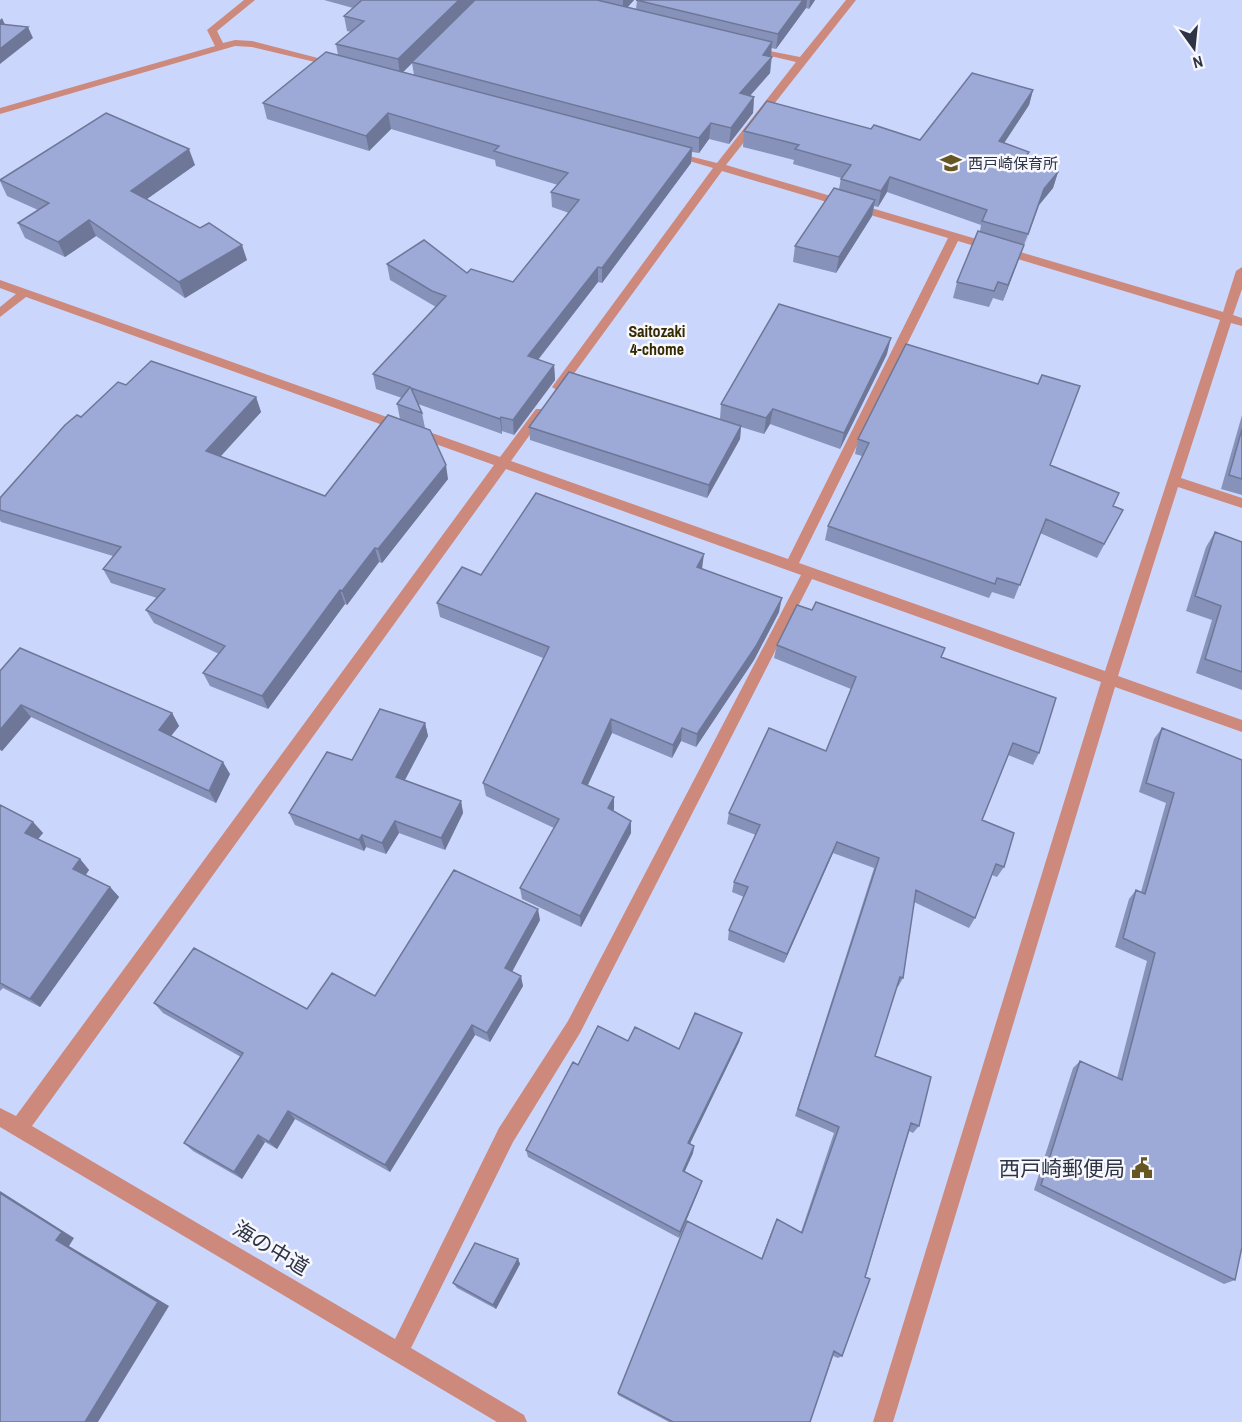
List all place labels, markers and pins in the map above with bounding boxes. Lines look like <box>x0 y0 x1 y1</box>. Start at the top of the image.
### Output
school or university icon: 西戸崎保育所 <box>939 151 963 175</box>
place label: 西戸崎保育所 <box>968 153 1058 174</box>
place label: 西戸崎郵便局 <box>999 1154 1125 1183</box>
public building icon: 西戸崎郵便局 <box>1130 1156 1154 1180</box>

